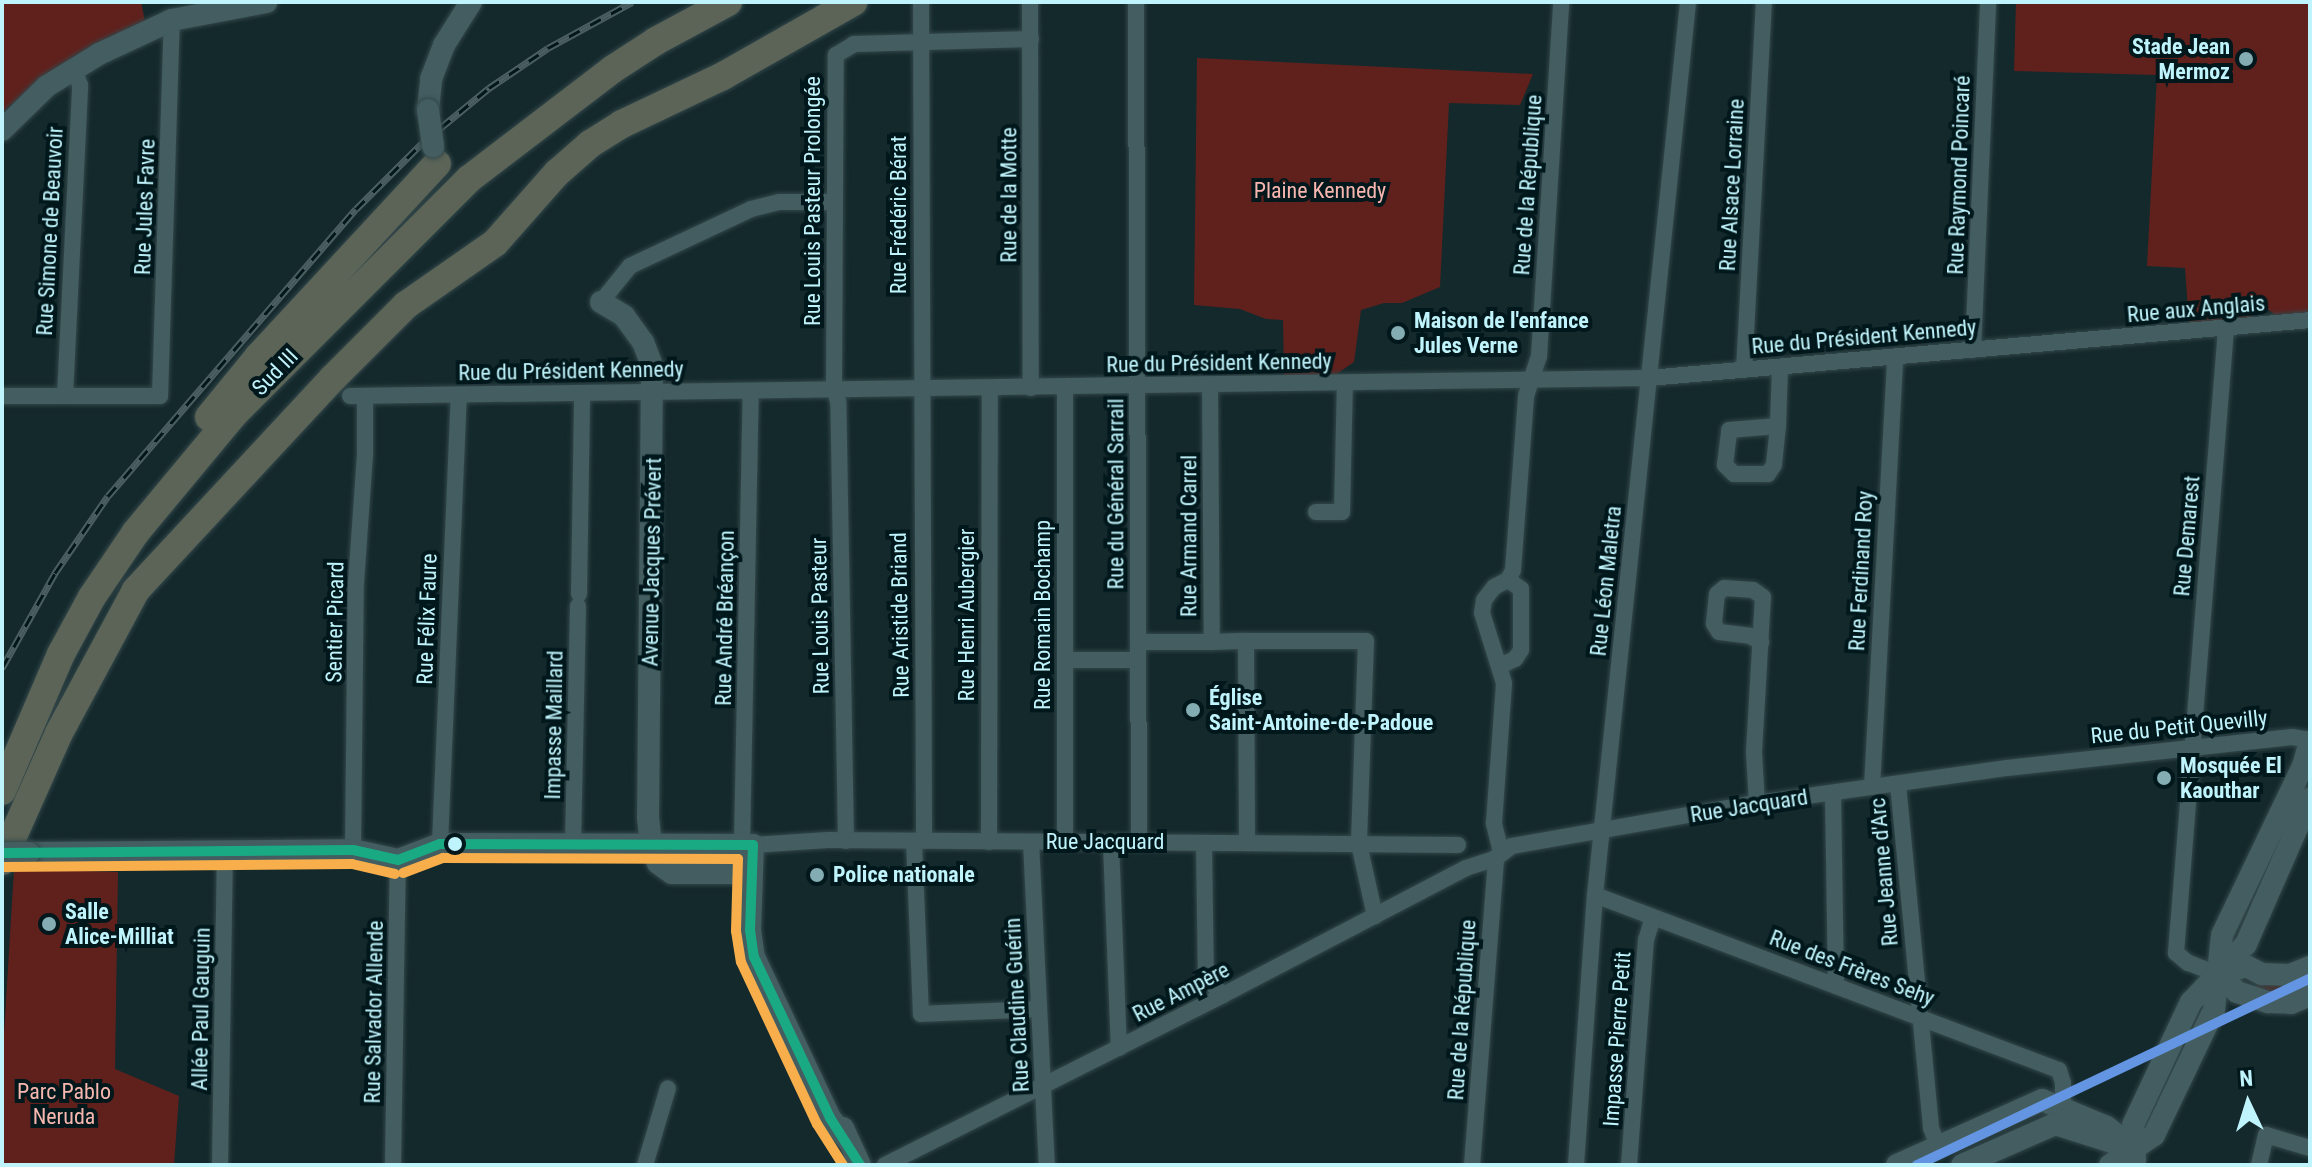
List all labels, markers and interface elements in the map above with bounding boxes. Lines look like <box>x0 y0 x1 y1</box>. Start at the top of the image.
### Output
place label: Stade Jean Mermoz <box>2132 33 2230 84</box>
marker: Stade Jean Mermoz <box>2237 50 2255 68</box>
street label: Rue Raymond Poincaré <box>1942 75 1976 275</box>
street label: Rue Louis Pasteur Prolongée <box>800 76 826 326</box>
street label: Rue de la République <box>1509 94 1547 276</box>
street label: Rue Alsace Lorraine <box>1714 98 1750 272</box>
street label: Rue Simone de Beauvoir <box>31 126 69 336</box>
street label: Rue de la Motte <box>996 127 1022 263</box>
street label: Rue Frédéric Bérat <box>886 136 912 294</box>
street label: Rue Jules Favre <box>129 138 161 276</box>
park label: Plaine Kennedy <box>1254 178 1386 204</box>
street label: Rue aux Anglais <box>2126 290 2266 328</box>
place label: Maison de l'enfance Jules Verne <box>1414 307 1589 358</box>
street label: Rue du Président Kennedy <box>1751 314 1977 360</box>
marker: Maison de l'enfance Jules Verne <box>1389 324 1407 342</box>
street label: Sud III <box>247 343 303 401</box>
street label: Rue du Président Kennedy <box>1106 348 1332 378</box>
street label: Rue du Président Kennedy <box>458 356 684 386</box>
street label: Rue du Général Sarrail <box>1103 398 1129 590</box>
street label: Rue Armand Carrel <box>1176 455 1202 617</box>
street label: Avenue Jacques Prévert <box>637 457 667 667</box>
street label: Rue Demarest <box>2169 475 2205 597</box>
street label: Rue Ferdinand Roy <box>1844 490 1878 652</box>
street label: Rue Léon Maletra <box>1585 505 1627 657</box>
street label: Rue Romain Bochamp <box>1030 520 1056 710</box>
street label: Rue Henri Aubergier <box>954 529 980 701</box>
street label: Rue André Bréançon <box>710 530 740 706</box>
street label: Rue Aristide Briand <box>885 532 915 698</box>
street label: Rue Louis Pasteur <box>805 537 835 695</box>
street label: Rue Félix Faure <box>412 553 442 685</box>
street label: Sentier Picard <box>321 561 349 683</box>
street label: Impasse Maillard <box>540 650 568 800</box>
place label: Église Saint-Antoine-de-Padoue <box>1209 684 1433 736</box>
marker: Église Saint-Antoine-de-Padoue <box>1184 701 1202 719</box>
street label: Rue du Petit Quevilly <box>2089 705 2269 749</box>
place label: Mosquée El Kaouthar <box>2180 752 2282 804</box>
marker: Mosquée El Kaouthar <box>2155 769 2173 787</box>
street label: Rue Jacquard <box>1688 784 1810 828</box>
street label: Rue Jeanne d'Arc <box>1864 797 1904 947</box>
street label: Rue Jacquard <box>1046 829 1164 855</box>
unlabelled marker <box>447 836 463 852</box>
place label: Police nationale <box>833 862 975 888</box>
marker: Police nationale <box>808 866 826 884</box>
place label: Salle Alice-Milliat <box>65 898 174 950</box>
marker: Salle Alice-Milliat <box>40 915 58 933</box>
street label: Rue Claudine Guérin <box>999 917 1035 1093</box>
street label: Rue de la République <box>1443 919 1481 1101</box>
street label: Rue Salvador Allende <box>359 920 389 1104</box>
street label: Rue des Frères Sehy <box>1766 924 1938 1012</box>
street label: Allée Paul Gauguin <box>186 927 216 1091</box>
street label: Impasse Pierre Petit <box>1598 951 1636 1127</box>
street label: Rue Ampère <box>1128 956 1234 1028</box>
north arrow <box>2208 1063 2288 1143</box>
text: N <box>2239 1066 2254 1092</box>
park label: Parc Pablo Neruda <box>17 1078 111 1130</box>

